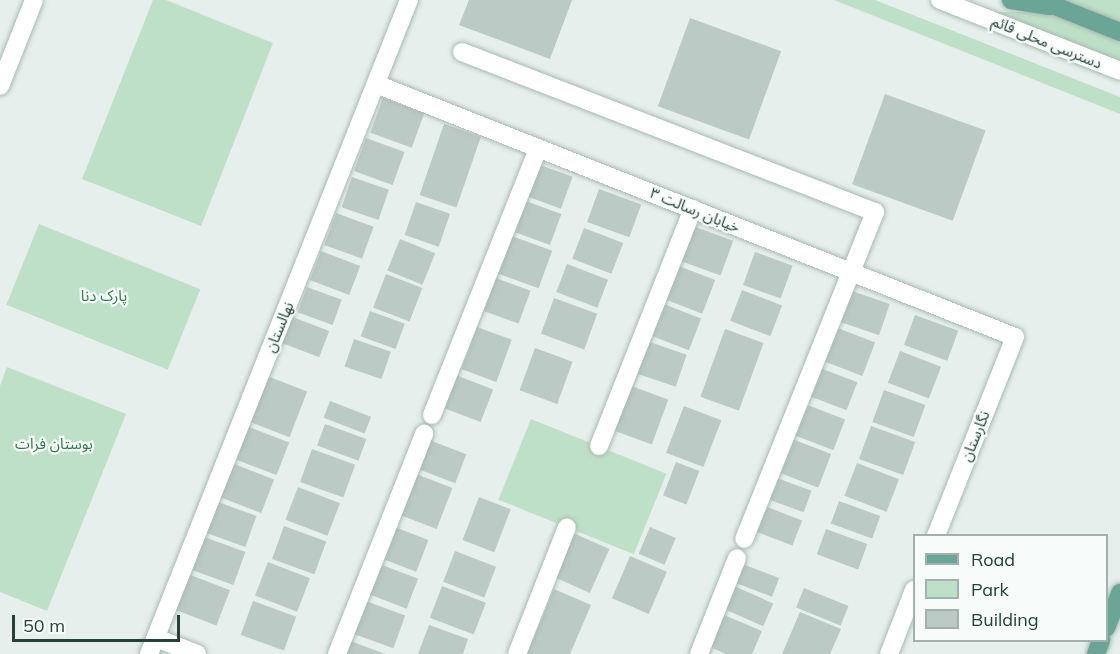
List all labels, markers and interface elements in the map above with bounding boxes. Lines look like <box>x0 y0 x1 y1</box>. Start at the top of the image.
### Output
street label: دسترسی محلی قائم <box>989 12 1105 72</box>
street label: خیابان رسالت ۳ <box>647 184 743 236</box>
park label: پارک دنا <box>81 287 127 305</box>
street label: نهالستان <box>261 299 297 355</box>
street label: نگارستان <box>957 408 993 464</box>
park label: بوستان فرات <box>15 435 93 453</box>
legend <box>913 534 1108 642</box>
text: Road <box>971 548 1015 571</box>
text: Park <box>971 578 1009 601</box>
scale bar <box>15 603 183 641</box>
text: Building <box>971 608 1039 631</box>
text: 50 m <box>23 614 65 637</box>

